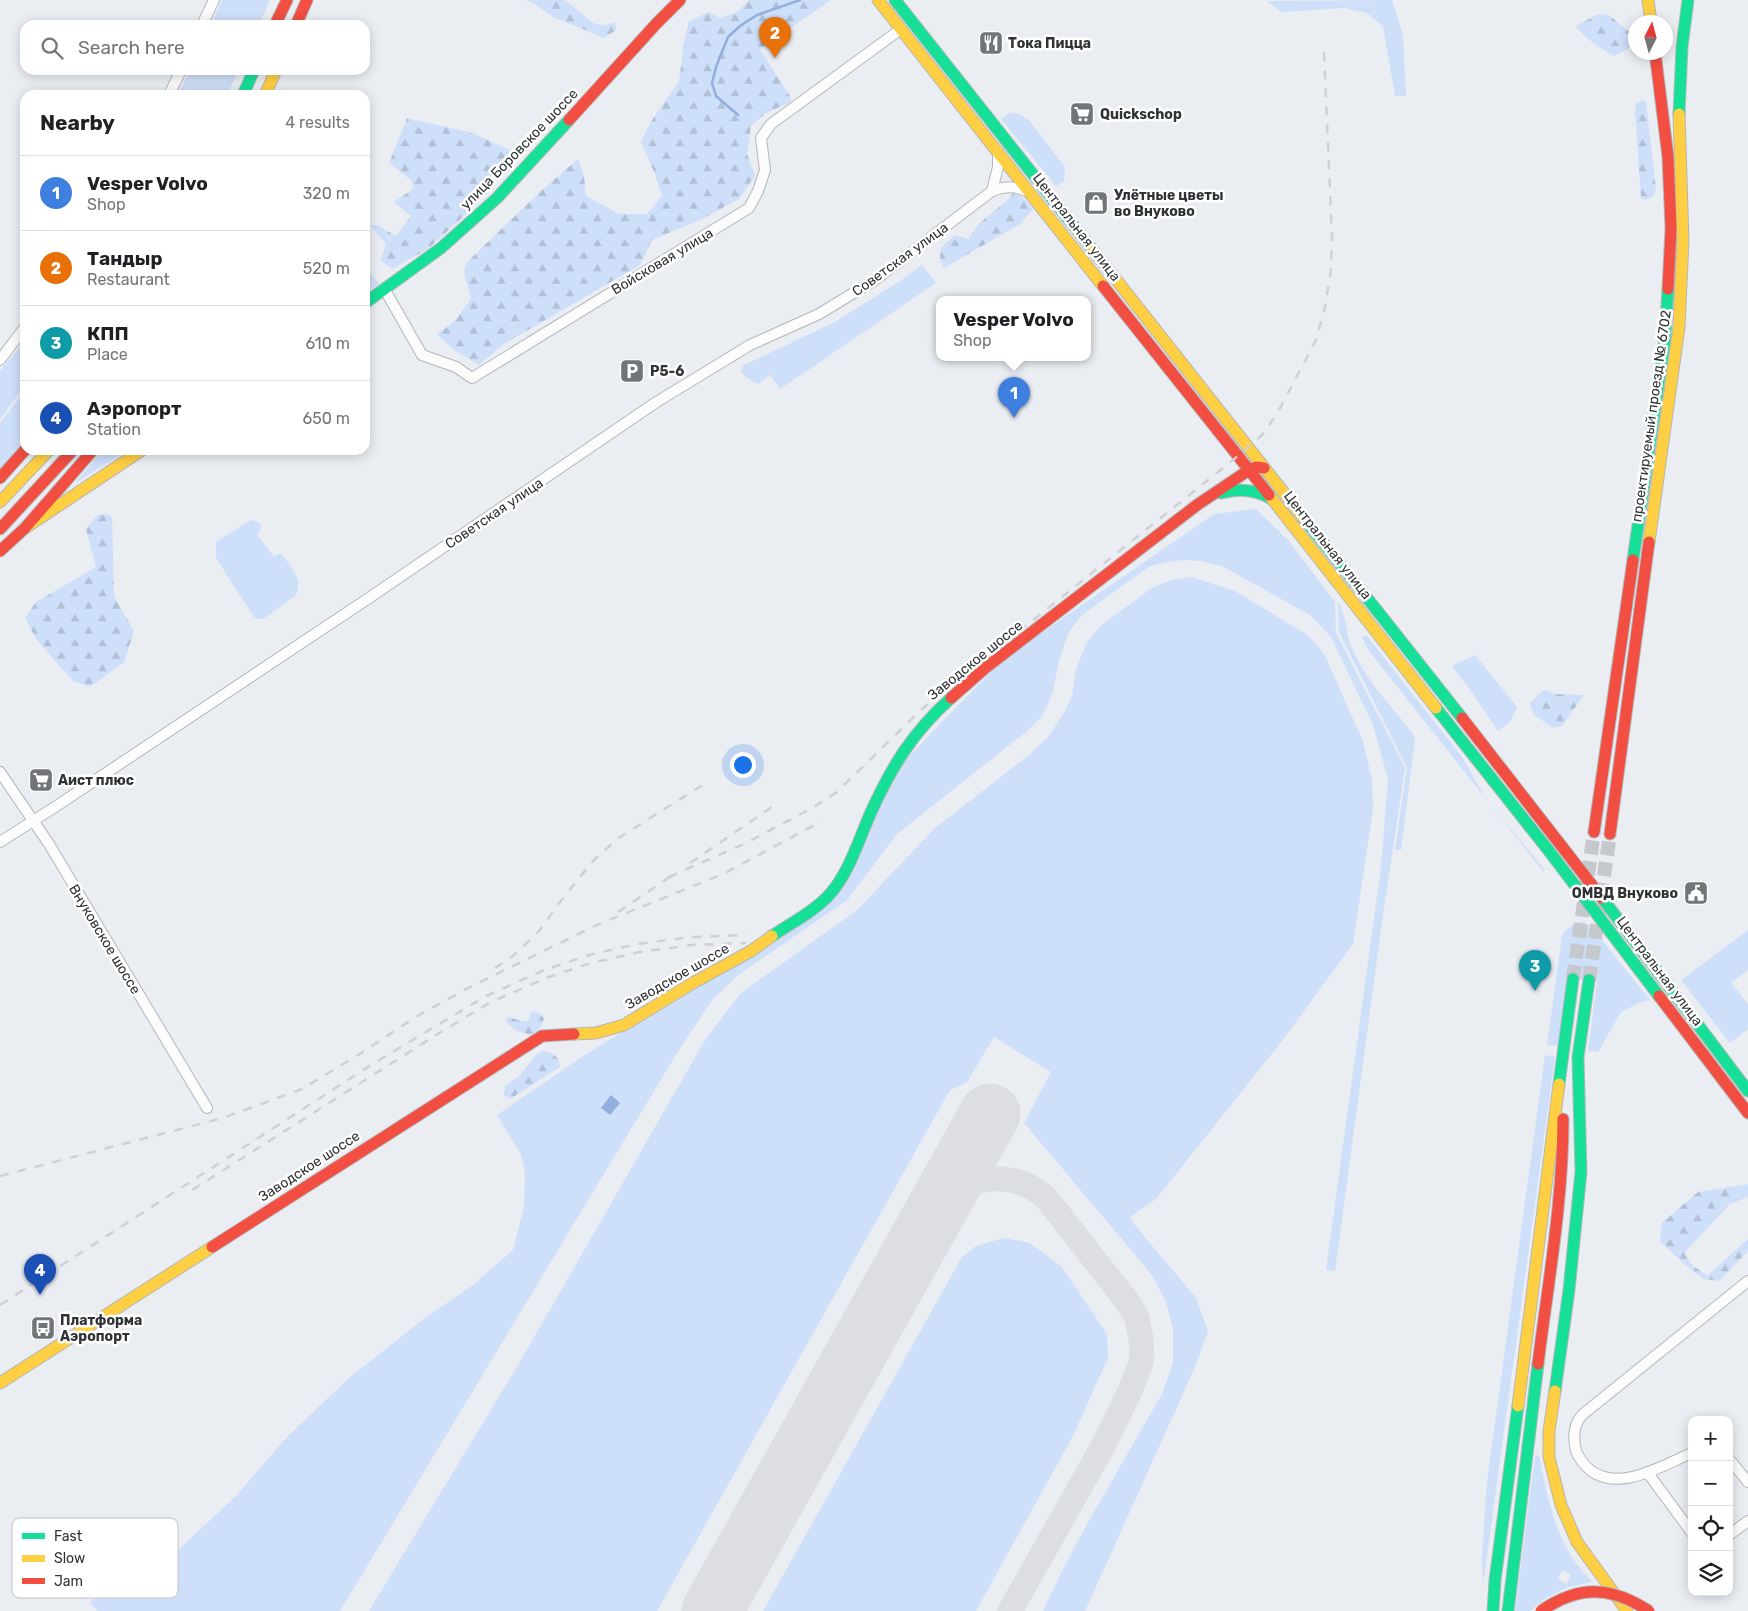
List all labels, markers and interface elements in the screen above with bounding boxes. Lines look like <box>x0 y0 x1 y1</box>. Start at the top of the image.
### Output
north arrow <box>1628 15 1673 60</box>
pin: 2 <box>759 17 791 58</box>
search box <box>20 20 370 75</box>
restaurant icon: Тока Пицца <box>978 30 1004 56</box>
icon: search <box>38 34 66 62</box>
place label: Тока Пицца <box>1008 35 1091 52</box>
text: Search here <box>78 36 185 59</box>
street label: улица Боровское шоссе <box>457 85 582 213</box>
supermarket icon: Quickschop <box>1069 101 1095 127</box>
place label: Quickschop <box>1100 106 1182 123</box>
text: Nearby <box>40 110 115 135</box>
text: 4 results <box>285 113 350 132</box>
street label: Центральная улица <box>1029 170 1124 285</box>
text: Vesper Volvo <box>87 172 208 195</box>
text: 1 <box>52 184 60 203</box>
text: 320 m <box>303 184 350 203</box>
place label: Улётные цветы во Внуково <box>1114 187 1224 220</box>
shop icon: Улётные цветы во Внуково <box>1083 190 1109 216</box>
text: Shop <box>87 195 125 214</box>
street label: Советская улица <box>849 219 952 300</box>
street label: Войсковая улица <box>608 224 716 299</box>
text: Тандыр <box>87 247 162 270</box>
text: 2 <box>51 259 61 278</box>
text: 520 m <box>303 259 350 278</box>
text: Restaurant <box>87 270 170 289</box>
popup <box>936 296 1091 361</box>
text: Vesper Volvo <box>953 308 1074 331</box>
street label: проектируемый проезд № 6702 <box>1628 309 1675 523</box>
text: КПП <box>87 322 129 345</box>
text: Shop <box>953 331 992 350</box>
text: 3 <box>51 334 61 353</box>
text: 610 m <box>306 334 350 353</box>
text: Place <box>87 345 128 364</box>
parking icon: Р5-6 <box>619 358 645 384</box>
place label: Р5-6 <box>650 363 684 380</box>
pin: 1 <box>998 377 1030 418</box>
text: Аэропорт <box>87 397 182 420</box>
text: 4 <box>51 409 61 428</box>
text: 650 m <box>303 409 350 428</box>
text: Station <box>87 420 141 439</box>
street label: Советская улица <box>442 474 547 552</box>
street label: Центральная улица <box>1280 488 1375 603</box>
street label: Заводское шоссе <box>924 617 1026 704</box>
your location <box>730 752 756 778</box>
supermarket icon: Аист плюс <box>28 767 54 793</box>
place label: Аист плюс <box>58 772 134 789</box>
public building icon: ОМВД Внуково <box>1683 880 1709 906</box>
street label: Внуковское шоссе <box>65 881 144 997</box>
place label: ОМВД Внуково <box>1572 885 1678 902</box>
street label: Центральная улица <box>1613 913 1706 1029</box>
street label: Заводское шоссе <box>622 940 732 1013</box>
pin: 3 <box>1519 950 1551 991</box>
street label: Заводское шоссе <box>255 1127 363 1205</box>
pin: 4 <box>24 1254 56 1295</box>
place label: Платформа Аэропорт <box>60 1312 142 1345</box>
bus stop icon: Платформа Аэропорт <box>30 1315 56 1341</box>
map controls <box>1688 1416 1733 1596</box>
button: + <box>1688 1416 1733 1461</box>
button: − <box>1688 1461 1733 1506</box>
button: locate <box>1688 1506 1733 1551</box>
legend <box>12 1518 178 1598</box>
text: Fast <box>54 1528 83 1545</box>
text: Slow <box>54 1550 85 1567</box>
button: layers <box>1688 1551 1733 1596</box>
text: Jam <box>54 1573 83 1590</box>

